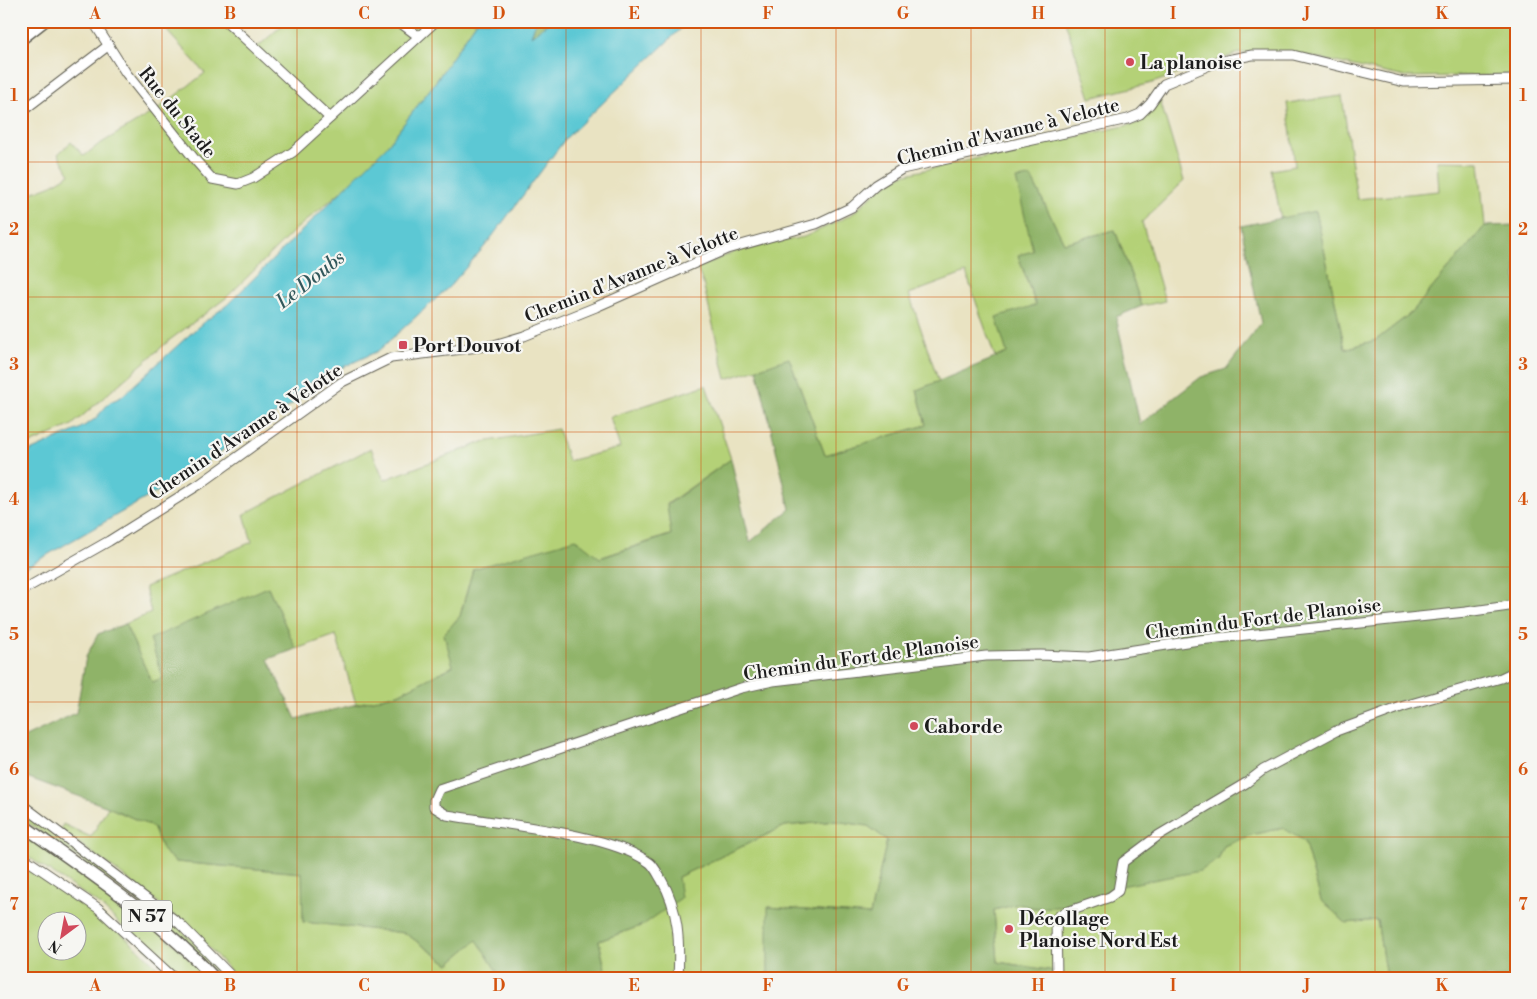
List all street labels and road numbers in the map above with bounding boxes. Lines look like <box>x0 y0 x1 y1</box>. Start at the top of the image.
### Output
street label: Rue du Stade <box>133 62 221 163</box>
street label: Chemin d'Avanne à Velotte <box>894 93 1122 171</box>
street label: Chemin d'Avanne à Velotte <box>521 221 742 329</box>
street label: Chemin d'Avanne à Velotte <box>144 358 347 506</box>
street label: Chemin du Fort de Planoise <box>1144 593 1382 645</box>
street label: Chemin du Fort de Planoise <box>742 630 980 686</box>
road number: N 57 <box>122 900 172 931</box>

